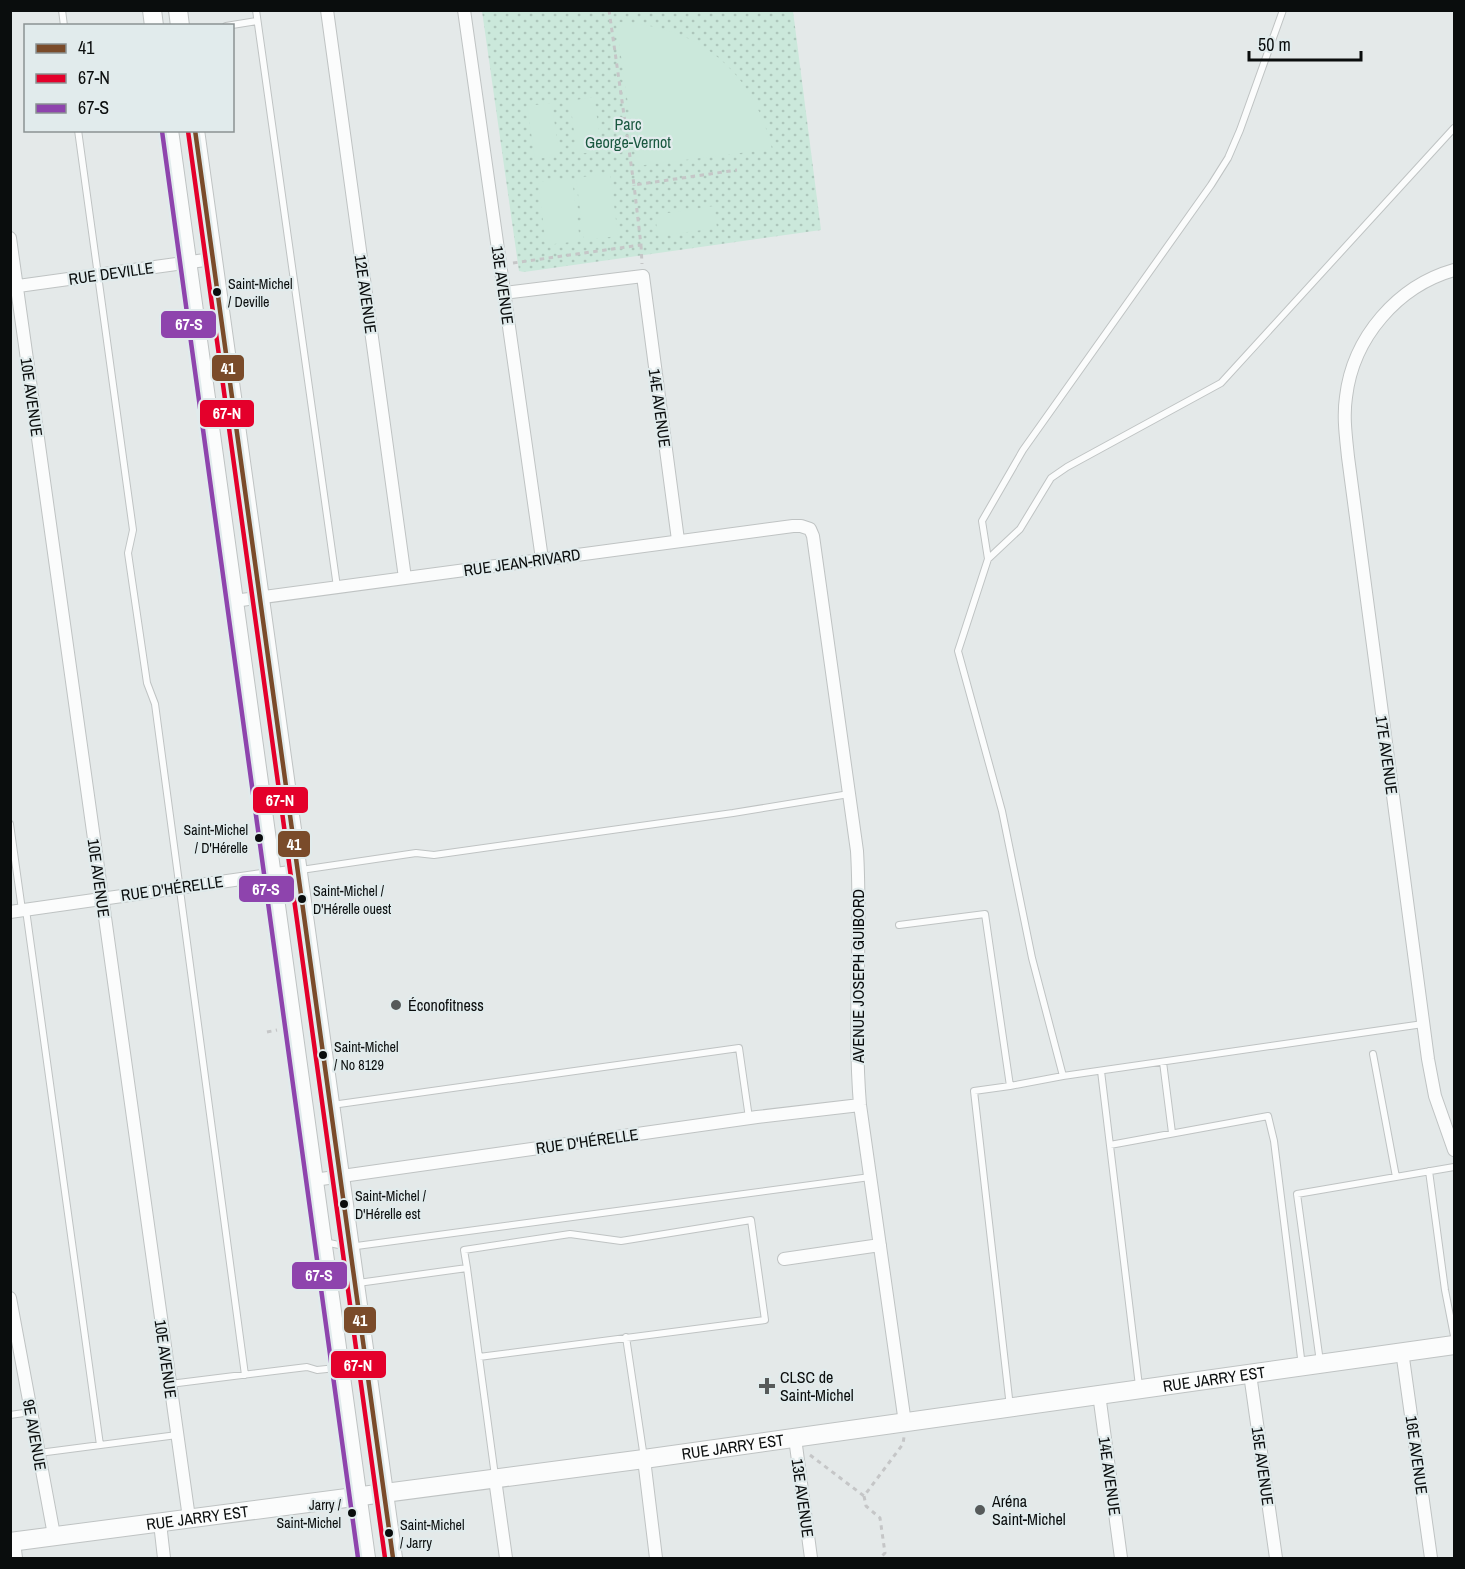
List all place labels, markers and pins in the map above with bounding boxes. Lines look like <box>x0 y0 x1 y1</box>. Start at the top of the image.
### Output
place label: Saint-Michel / Deville <box>228 275 292 311</box>
marker: Saint-Michel / Deville <box>211 286 223 298</box>
place label: Saint-Michel / D'Hérelle <box>184 821 248 857</box>
marker: Saint-Michel / D'Hérelle <box>253 832 265 844</box>
place label: Saint-Michel / D'Hérelle ouest <box>313 882 391 918</box>
marker: Saint-Michel / D'Hérelle ouest <box>296 893 308 905</box>
place label: Éconofitness <box>408 994 484 1016</box>
marker: Éconofitness <box>389 998 403 1012</box>
place label: Saint-Michel / No 8129 <box>334 1038 398 1074</box>
marker: Saint-Michel / No 8129 <box>317 1049 329 1061</box>
place label: Saint-Michel / D'Hérelle est <box>355 1187 427 1223</box>
marker: Saint-Michel / D'Hérelle est <box>338 1198 350 1210</box>
place label: CLSC de Saint-Michel <box>780 1366 854 1406</box>
marker: CLSC de Saint-Michel <box>758 1377 776 1395</box>
place label: Aréna Saint-Michel <box>991 1490 1066 1530</box>
place label: Jarry / Saint-Michel <box>277 1496 342 1532</box>
marker: Aréna Saint-Michel <box>973 1503 987 1517</box>
marker: Jarry / Saint-Michel <box>346 1507 358 1519</box>
place label: Saint-Michel / Jarry <box>400 1516 464 1552</box>
marker: Saint-Michel / Jarry <box>383 1527 395 1539</box>

